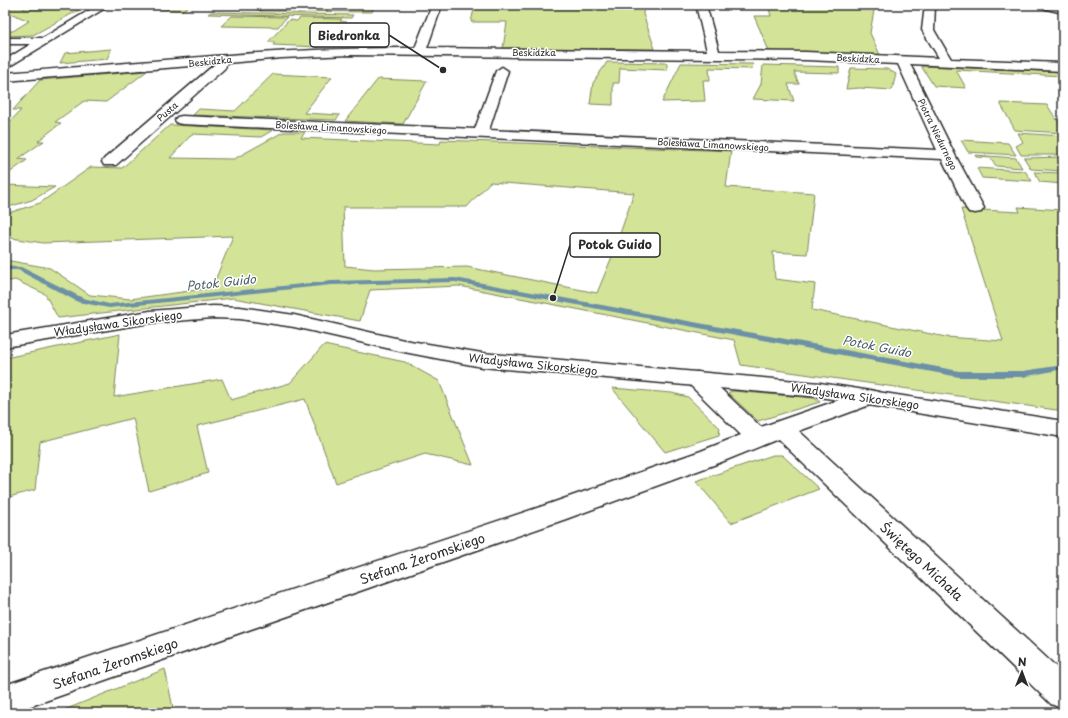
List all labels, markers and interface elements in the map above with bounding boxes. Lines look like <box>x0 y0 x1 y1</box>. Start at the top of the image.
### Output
callout: Biedronka <box>310 23 389 47</box>
text: Biedronka <box>318 26 380 44</box>
street label: Beskidzka <box>512 45 556 59</box>
street label: Beskidzka <box>836 50 881 66</box>
street label: Beskidzka <box>187 52 233 70</box>
street label: Piotra Niedurnego <box>915 96 961 172</box>
street label: Pusta <box>153 98 181 124</box>
street label: Bolesława Limanowskiego <box>275 117 387 137</box>
street label: Bolesława Limanowskiego <box>657 134 769 154</box>
callout: Potok Guido <box>570 233 660 257</box>
text: Potok Guido <box>578 235 652 253</box>
water label: Potok Guido <box>185 269 258 295</box>
street label: Władysława Sikorskiego <box>53 306 183 340</box>
water label: Potok Guido <box>841 331 914 362</box>
street label: Władysława Sikorskiego <box>468 349 598 379</box>
street label: Władysława Sikorskiego <box>790 379 920 413</box>
street label: Świętego Michała <box>876 517 968 605</box>
street label: Stefana Żeromskiego <box>357 528 487 588</box>
street label: Stefana Żeromskiego <box>50 633 180 693</box>
north arrow <box>1002 652 1042 692</box>
text: N <box>1018 653 1027 670</box>

